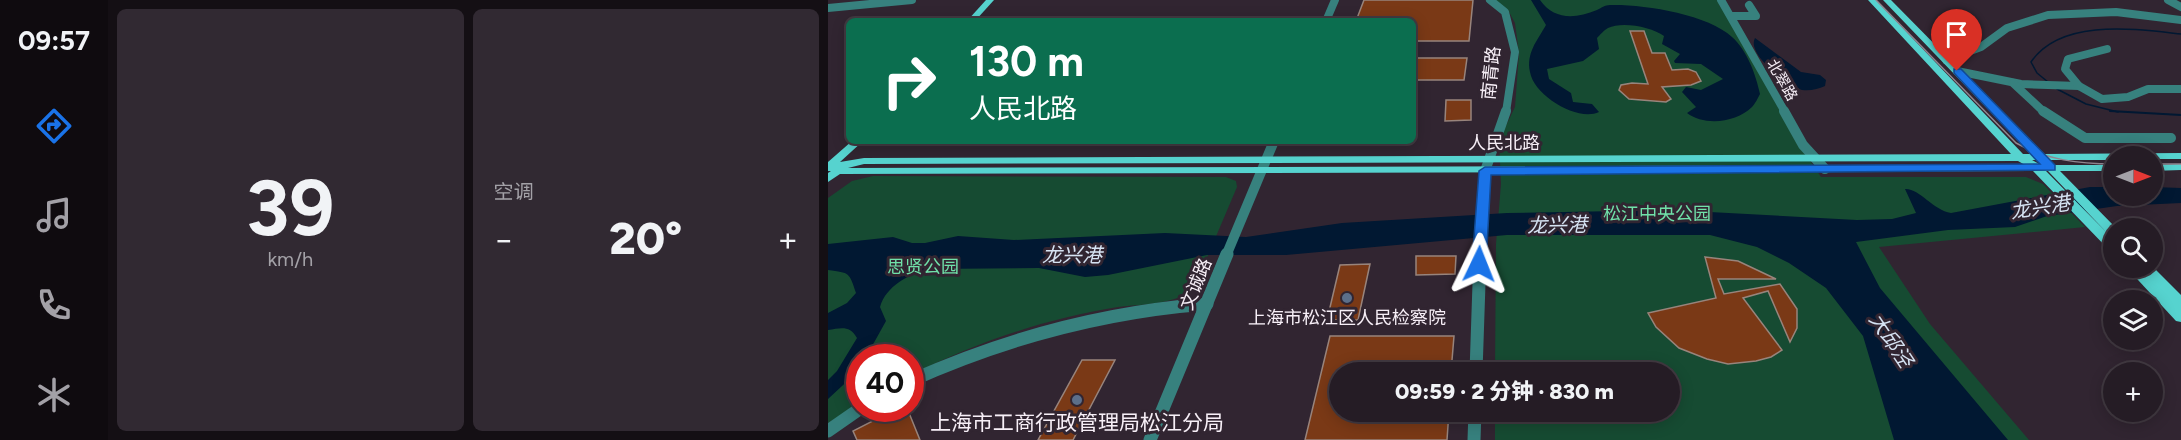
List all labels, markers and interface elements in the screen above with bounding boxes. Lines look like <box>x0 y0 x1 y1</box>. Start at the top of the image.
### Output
pin <box>1931 9 1982 71</box>
icon: arrive <box>1940 18 1973 51</box>
text: 09:57 <box>18 24 90 57</box>
text: 130 m <box>969 36 1084 87</box>
icon: right <box>870 42 948 120</box>
street label: 南青路 <box>1477 45 1505 101</box>
street label: 北翠路 <box>1763 56 1801 104</box>
text: 人民北路 <box>969 92 1077 125</box>
icon: directions <box>33 105 75 147</box>
street label: 人民北路 <box>1468 132 1540 154</box>
north arrow <box>2103 146 2163 206</box>
map controls <box>2103 146 2163 422</box>
text: 39 <box>246 161 335 255</box>
text: 空调 <box>494 180 534 204</box>
water label: 龙兴港 <box>2008 190 2074 224</box>
icon: music <box>33 194 75 236</box>
park label: 松江中央公园 <box>1603 203 1711 225</box>
text: 20° <box>609 211 682 265</box>
water label: 龙兴港 <box>1527 212 1590 238</box>
button: search <box>2103 218 2163 278</box>
text: − <box>494 220 514 259</box>
text: + <box>777 220 798 259</box>
position arrow <box>1447 232 1511 296</box>
water label: 龙兴港 <box>1042 243 1105 267</box>
text: km/h <box>267 247 313 271</box>
street label: 文诚路 <box>1176 255 1216 313</box>
park label: 思贤公园 <box>887 256 959 278</box>
icon: phone <box>33 284 75 326</box>
button: layers <box>2103 290 2163 350</box>
marker: 上海市松江区人民检察院 <box>1340 291 1354 305</box>
place label: 上海市松江区人民检察院 <box>1248 307 1446 329</box>
water label: 大邱泾 <box>1864 308 1919 373</box>
speed limit sign: 40 <box>846 344 924 422</box>
button: + <box>2103 362 2163 422</box>
icon: climate <box>33 374 75 416</box>
text: 09:59 · 2 分钟 · 830 m <box>1395 378 1614 405</box>
marker: 上海市工商行政管理局松江分局 <box>1070 393 1084 407</box>
place label: 上海市工商行政管理局松江分局 <box>930 410 1224 435</box>

